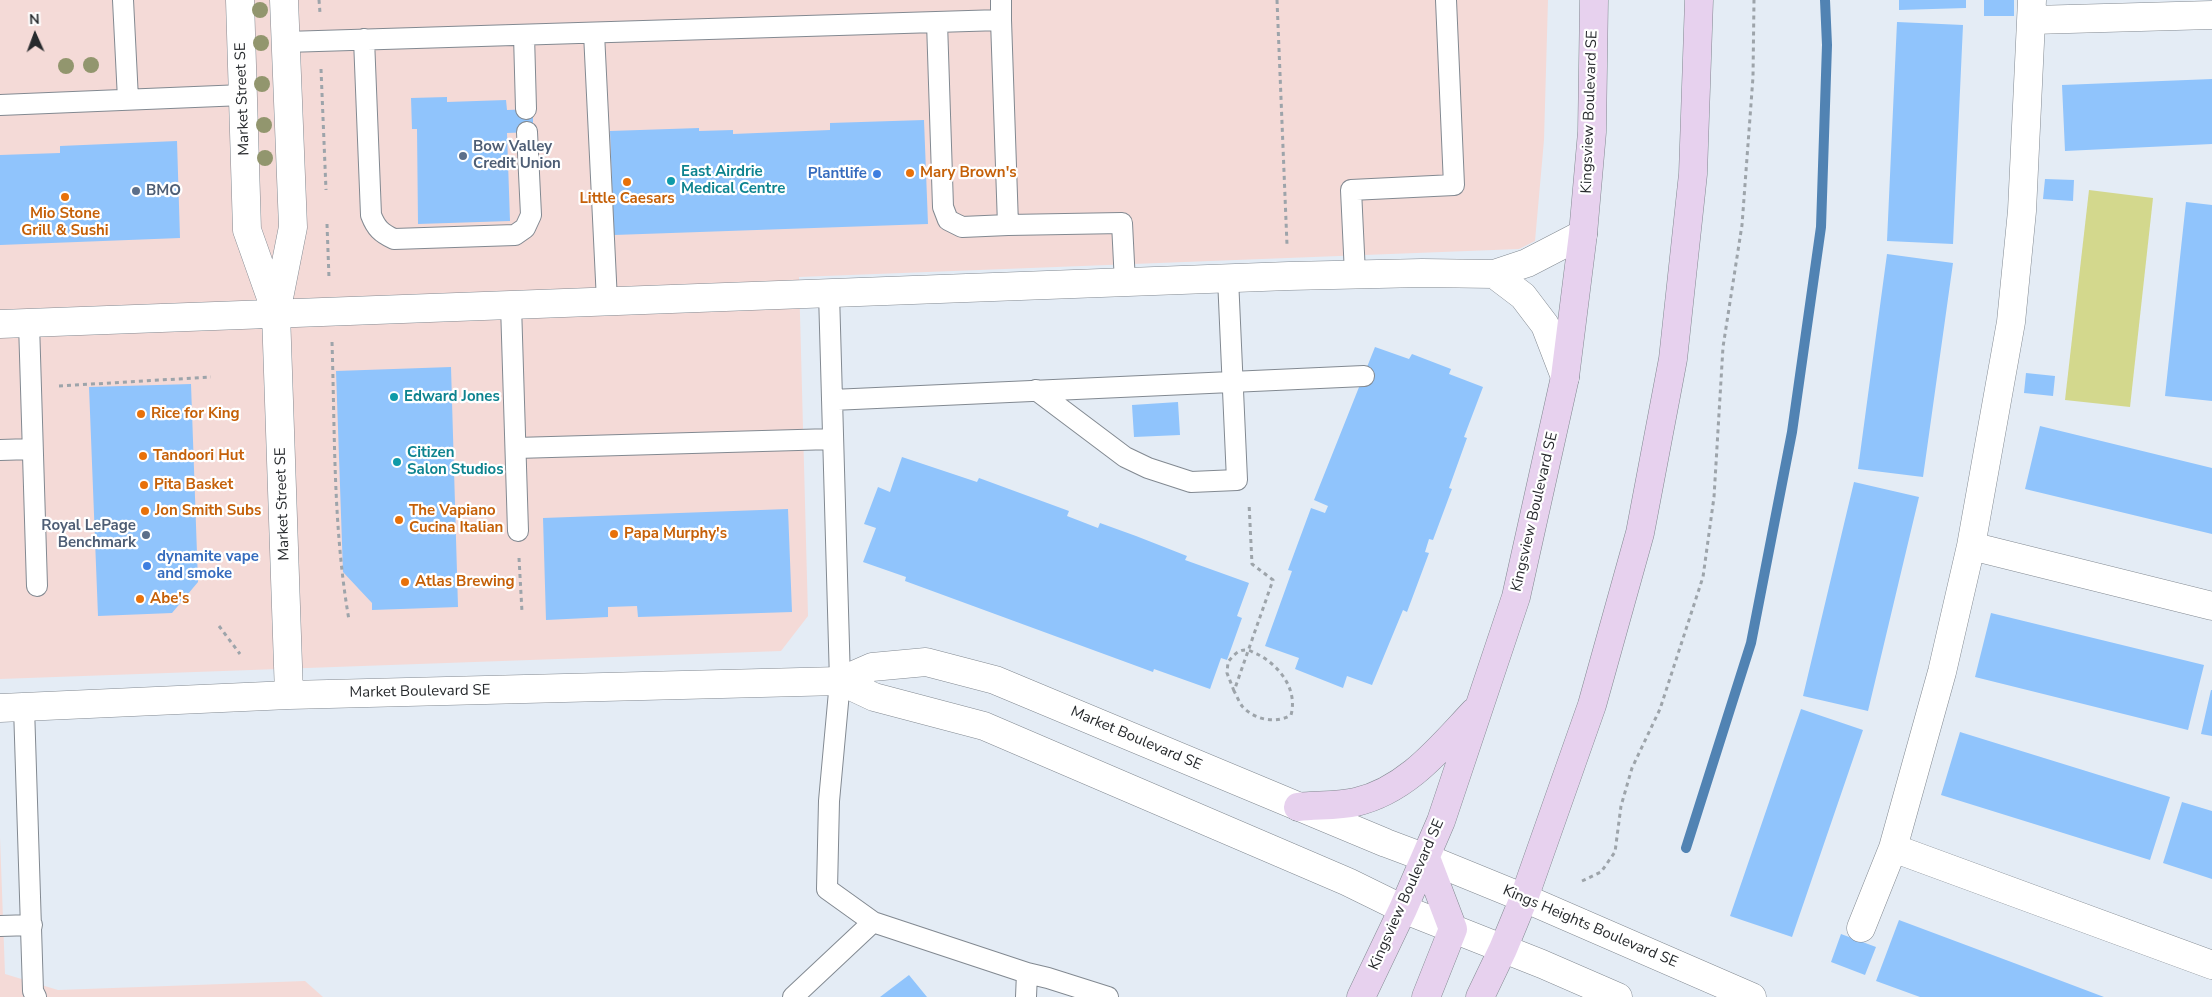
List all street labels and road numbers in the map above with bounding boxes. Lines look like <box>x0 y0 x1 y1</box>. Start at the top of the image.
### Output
street label: Kingsview Boulevard SE <box>1578 30 1602 194</box>
street label: Market Street SE <box>232 42 254 156</box>
street label: Kingsview Boulevard SE <box>1508 430 1562 594</box>
street label: Market Street SE <box>272 447 294 561</box>
street label: Market Boulevard SE <box>349 682 491 702</box>
street label: Market Boulevard SE <box>1068 703 1204 775</box>
street label: Kingsview Boulevard SE <box>1366 817 1448 973</box>
street label: Kings Heights Boulevard SE <box>1500 882 1680 972</box>

